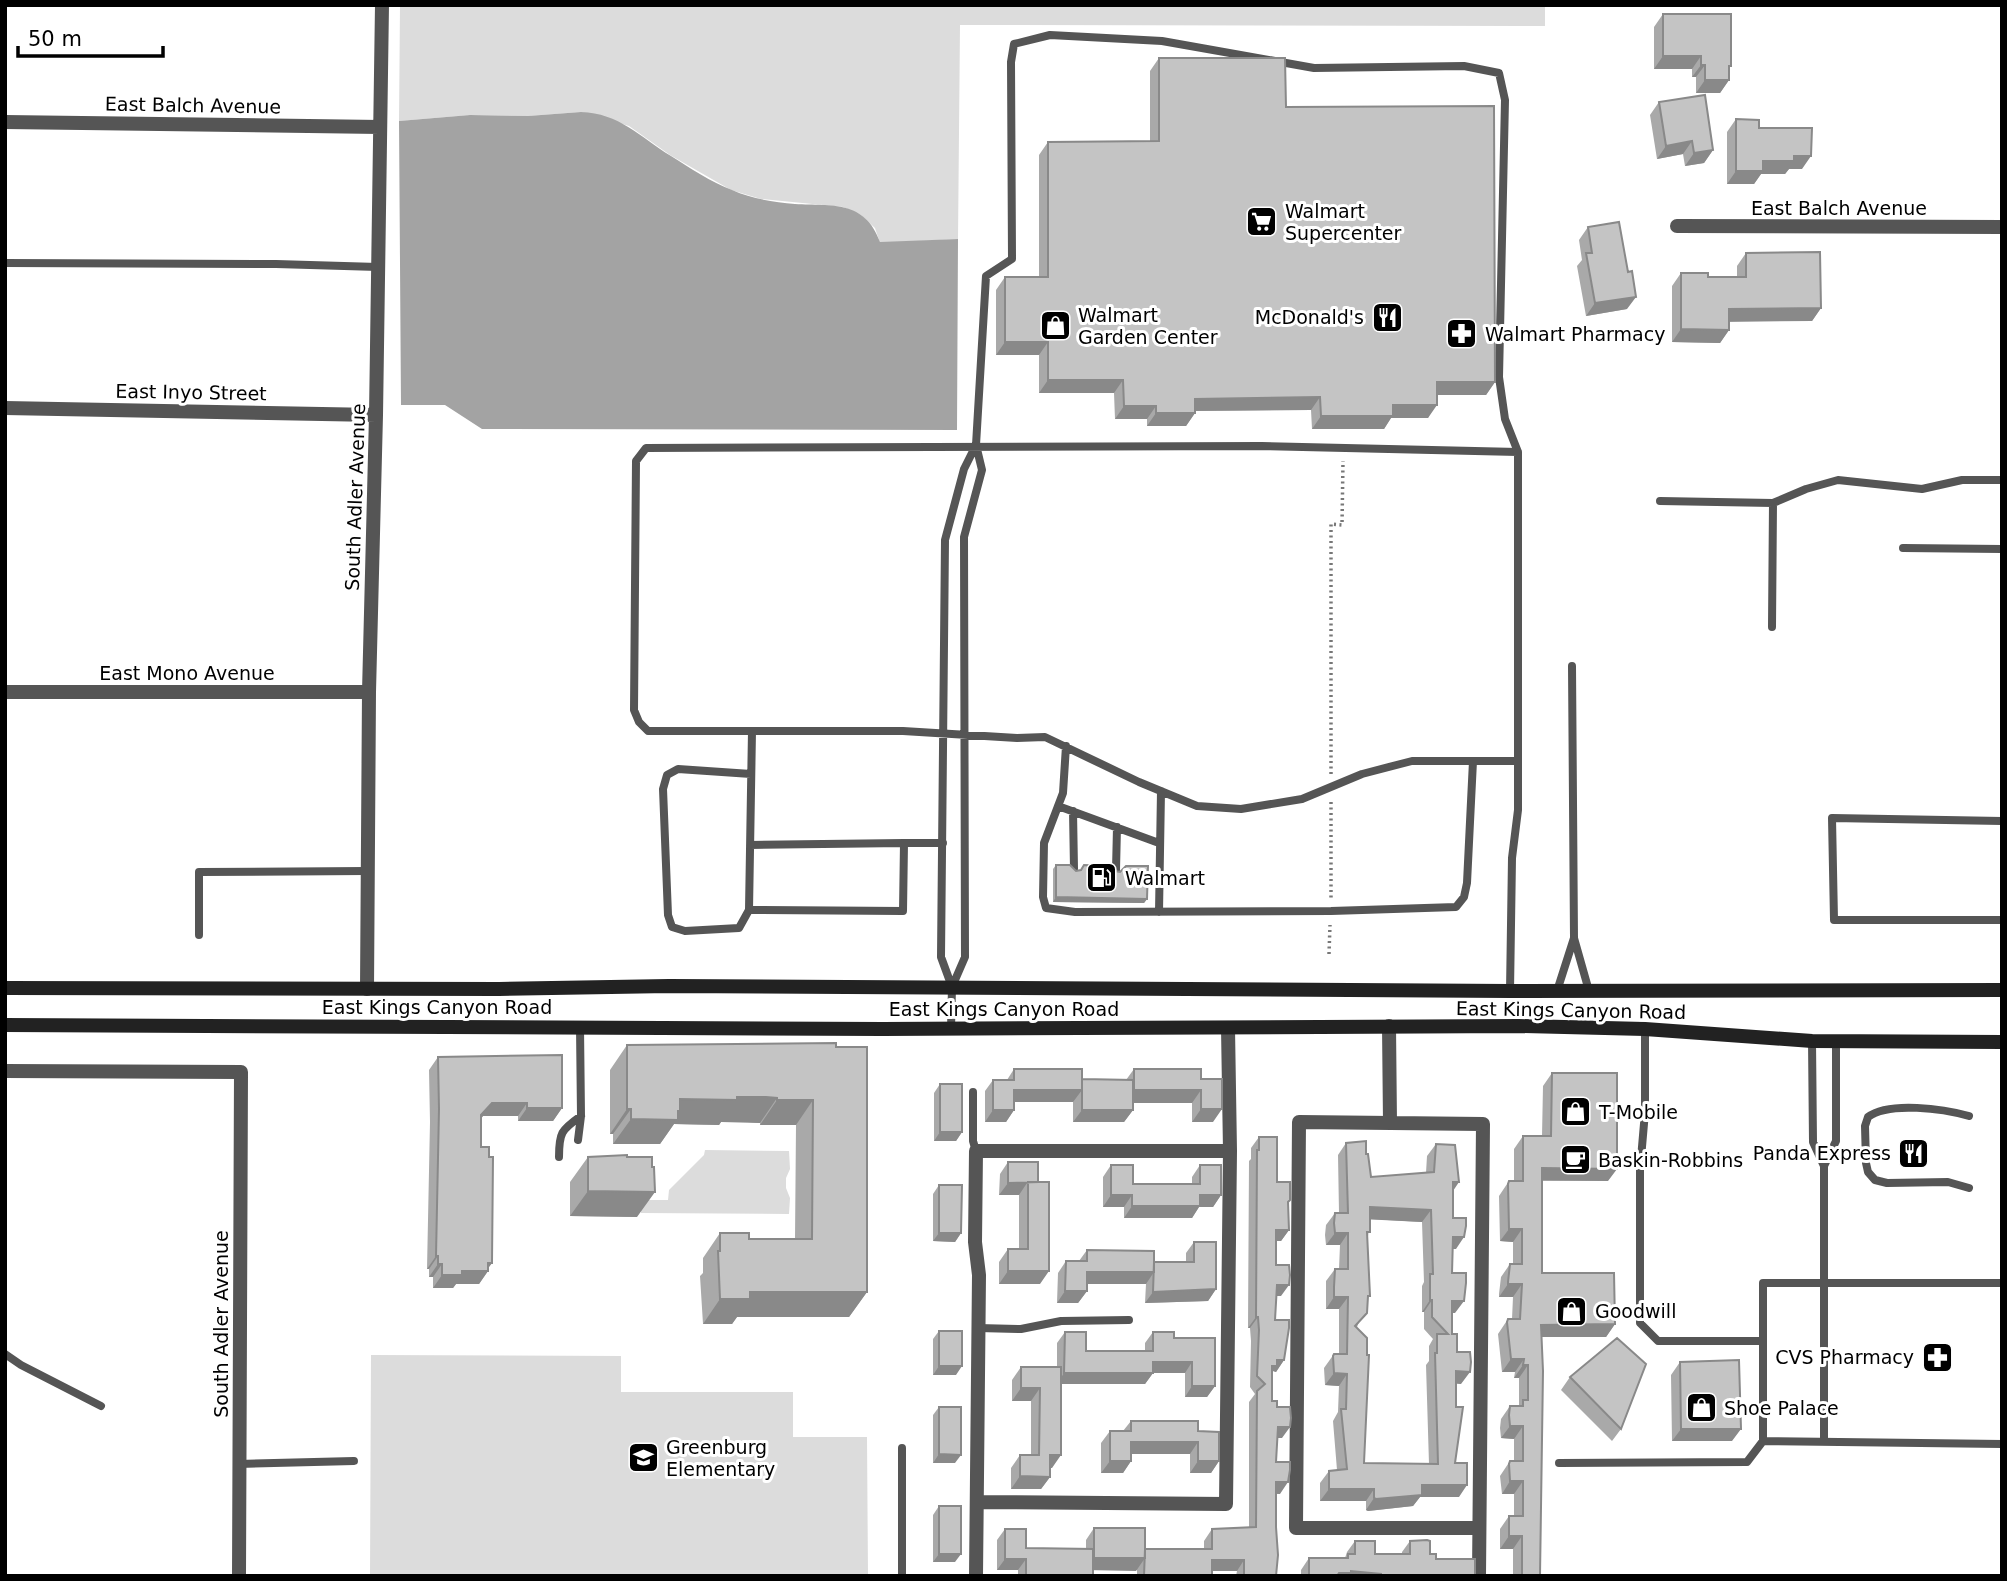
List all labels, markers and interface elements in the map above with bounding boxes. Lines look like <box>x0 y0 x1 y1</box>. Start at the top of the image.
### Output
scale bar <box>18 14 163 58</box>
text: 50 m <box>28 27 82 51</box>
street label: East Balch Avenue <box>105 92 281 118</box>
street label: East Balch Avenue <box>1751 197 1927 219</box>
place label: Walmart Supercenter <box>1285 200 1402 244</box>
supermarket icon: Walmart Supercenter <box>1245 205 1279 239</box>
restaurant icon: McDonald's <box>1370 300 1404 334</box>
place label: Walmart Garden Center <box>1078 304 1218 348</box>
place label: McDonald's <box>1255 306 1364 328</box>
shop icon: Walmart Garden Center <box>1038 309 1072 343</box>
pharmacy icon: Walmart Pharmacy <box>1445 317 1479 351</box>
place label: Walmart Pharmacy <box>1485 323 1665 345</box>
street label: East Inyo Street <box>115 380 267 404</box>
street label: South Adler Avenue <box>341 403 369 591</box>
street label: East Mono Avenue <box>99 662 275 684</box>
fuel station icon: Walmart <box>1085 861 1119 895</box>
place label: Walmart <box>1125 867 1205 889</box>
street label: East Kings Canyon Road <box>322 996 552 1018</box>
street label: East Kings Canyon Road <box>1456 997 1686 1023</box>
street label: East Kings Canyon Road <box>889 998 1119 1020</box>
shop icon: T-Mobile <box>1559 1095 1593 1129</box>
place label: T-Mobile <box>1598 1101 1678 1123</box>
restaurant icon: Panda Express <box>1897 1136 1931 1170</box>
place label: Panda Express <box>1753 1142 1891 1164</box>
cafe icon: Baskin-Robbins <box>1558 1143 1592 1177</box>
place label: Baskin-Robbins <box>1598 1149 1743 1171</box>
street label: South Adler Avenue <box>210 1230 232 1418</box>
shop icon: Goodwill <box>1555 1294 1589 1328</box>
place label: Goodwill <box>1595 1300 1676 1322</box>
pharmacy icon: CVS Pharmacy <box>1920 1340 1954 1374</box>
place label: CVS Pharmacy <box>1775 1346 1914 1368</box>
shop icon: Shoe Palace <box>1684 1391 1718 1425</box>
place label: Shoe Palace <box>1724 1397 1839 1419</box>
place label: Greenburg Elementary <box>666 1436 775 1480</box>
school or university icon: Greenburg Elementary <box>626 1441 660 1475</box>

